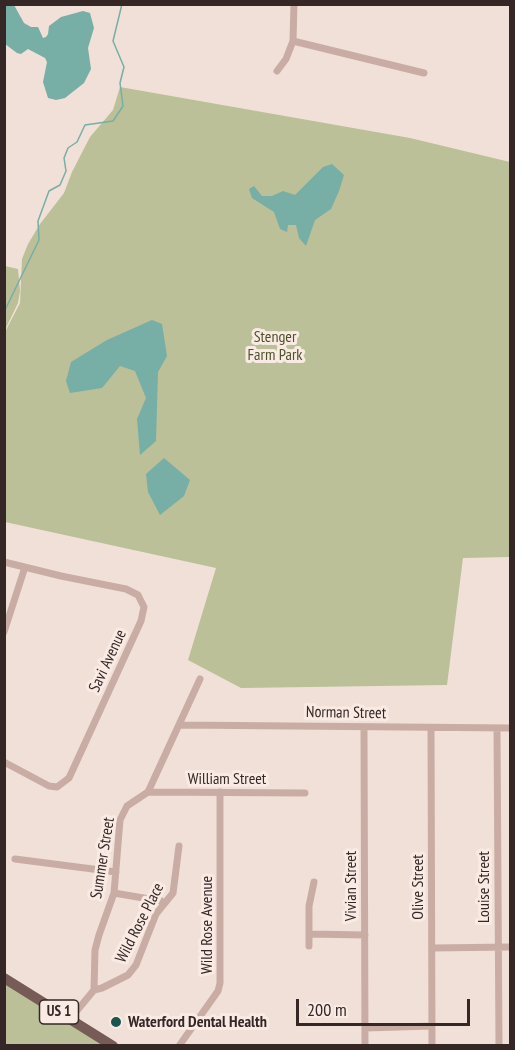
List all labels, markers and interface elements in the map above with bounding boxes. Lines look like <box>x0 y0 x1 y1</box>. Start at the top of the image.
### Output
park label: Stenger Farm Park <box>248 327 302 365</box>
street label: Savi Avenue <box>85 627 131 695</box>
street label: Norman Street <box>306 703 386 723</box>
street label: William Street <box>188 769 266 789</box>
street label: Summer Street <box>87 816 119 900</box>
street label: Vivian Street <box>341 851 361 921</box>
street label: Louise Street <box>474 851 494 923</box>
street label: Olive Street <box>408 854 428 920</box>
street label: Wild Rose Avenue <box>197 876 217 974</box>
street label: Wild Rose Place <box>112 880 168 966</box>
scale bar <box>299 987 473 1025</box>
text: 200 m <box>307 998 347 1021</box>
road number: US 1 <box>40 1000 78 1024</box>
place label: Waterford Dental Health <box>128 1012 267 1032</box>
marker: Waterford Dental Health <box>109 1015 123 1029</box>

